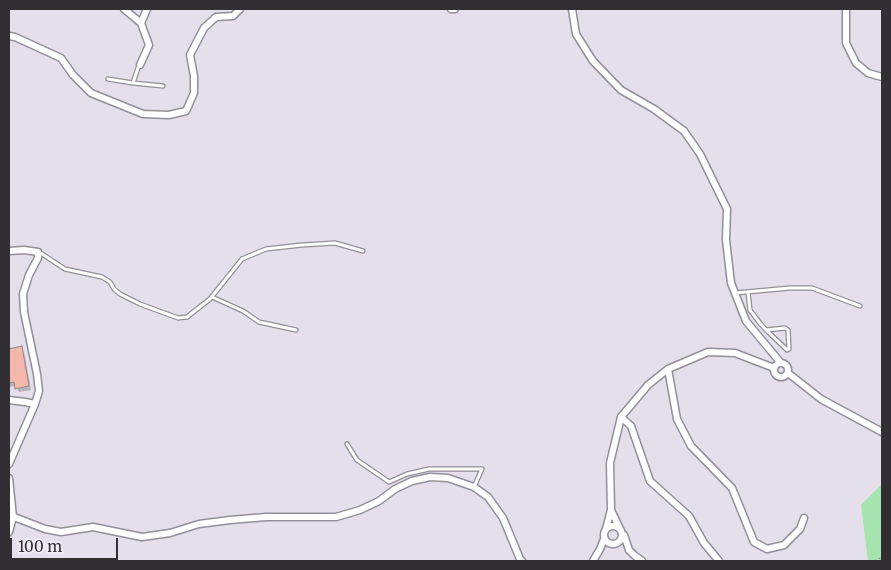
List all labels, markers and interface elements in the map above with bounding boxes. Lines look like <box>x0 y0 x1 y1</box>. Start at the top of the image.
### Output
scale bar <box>12 528 120 560</box>
text: 100 m <box>18 537 62 556</box>

